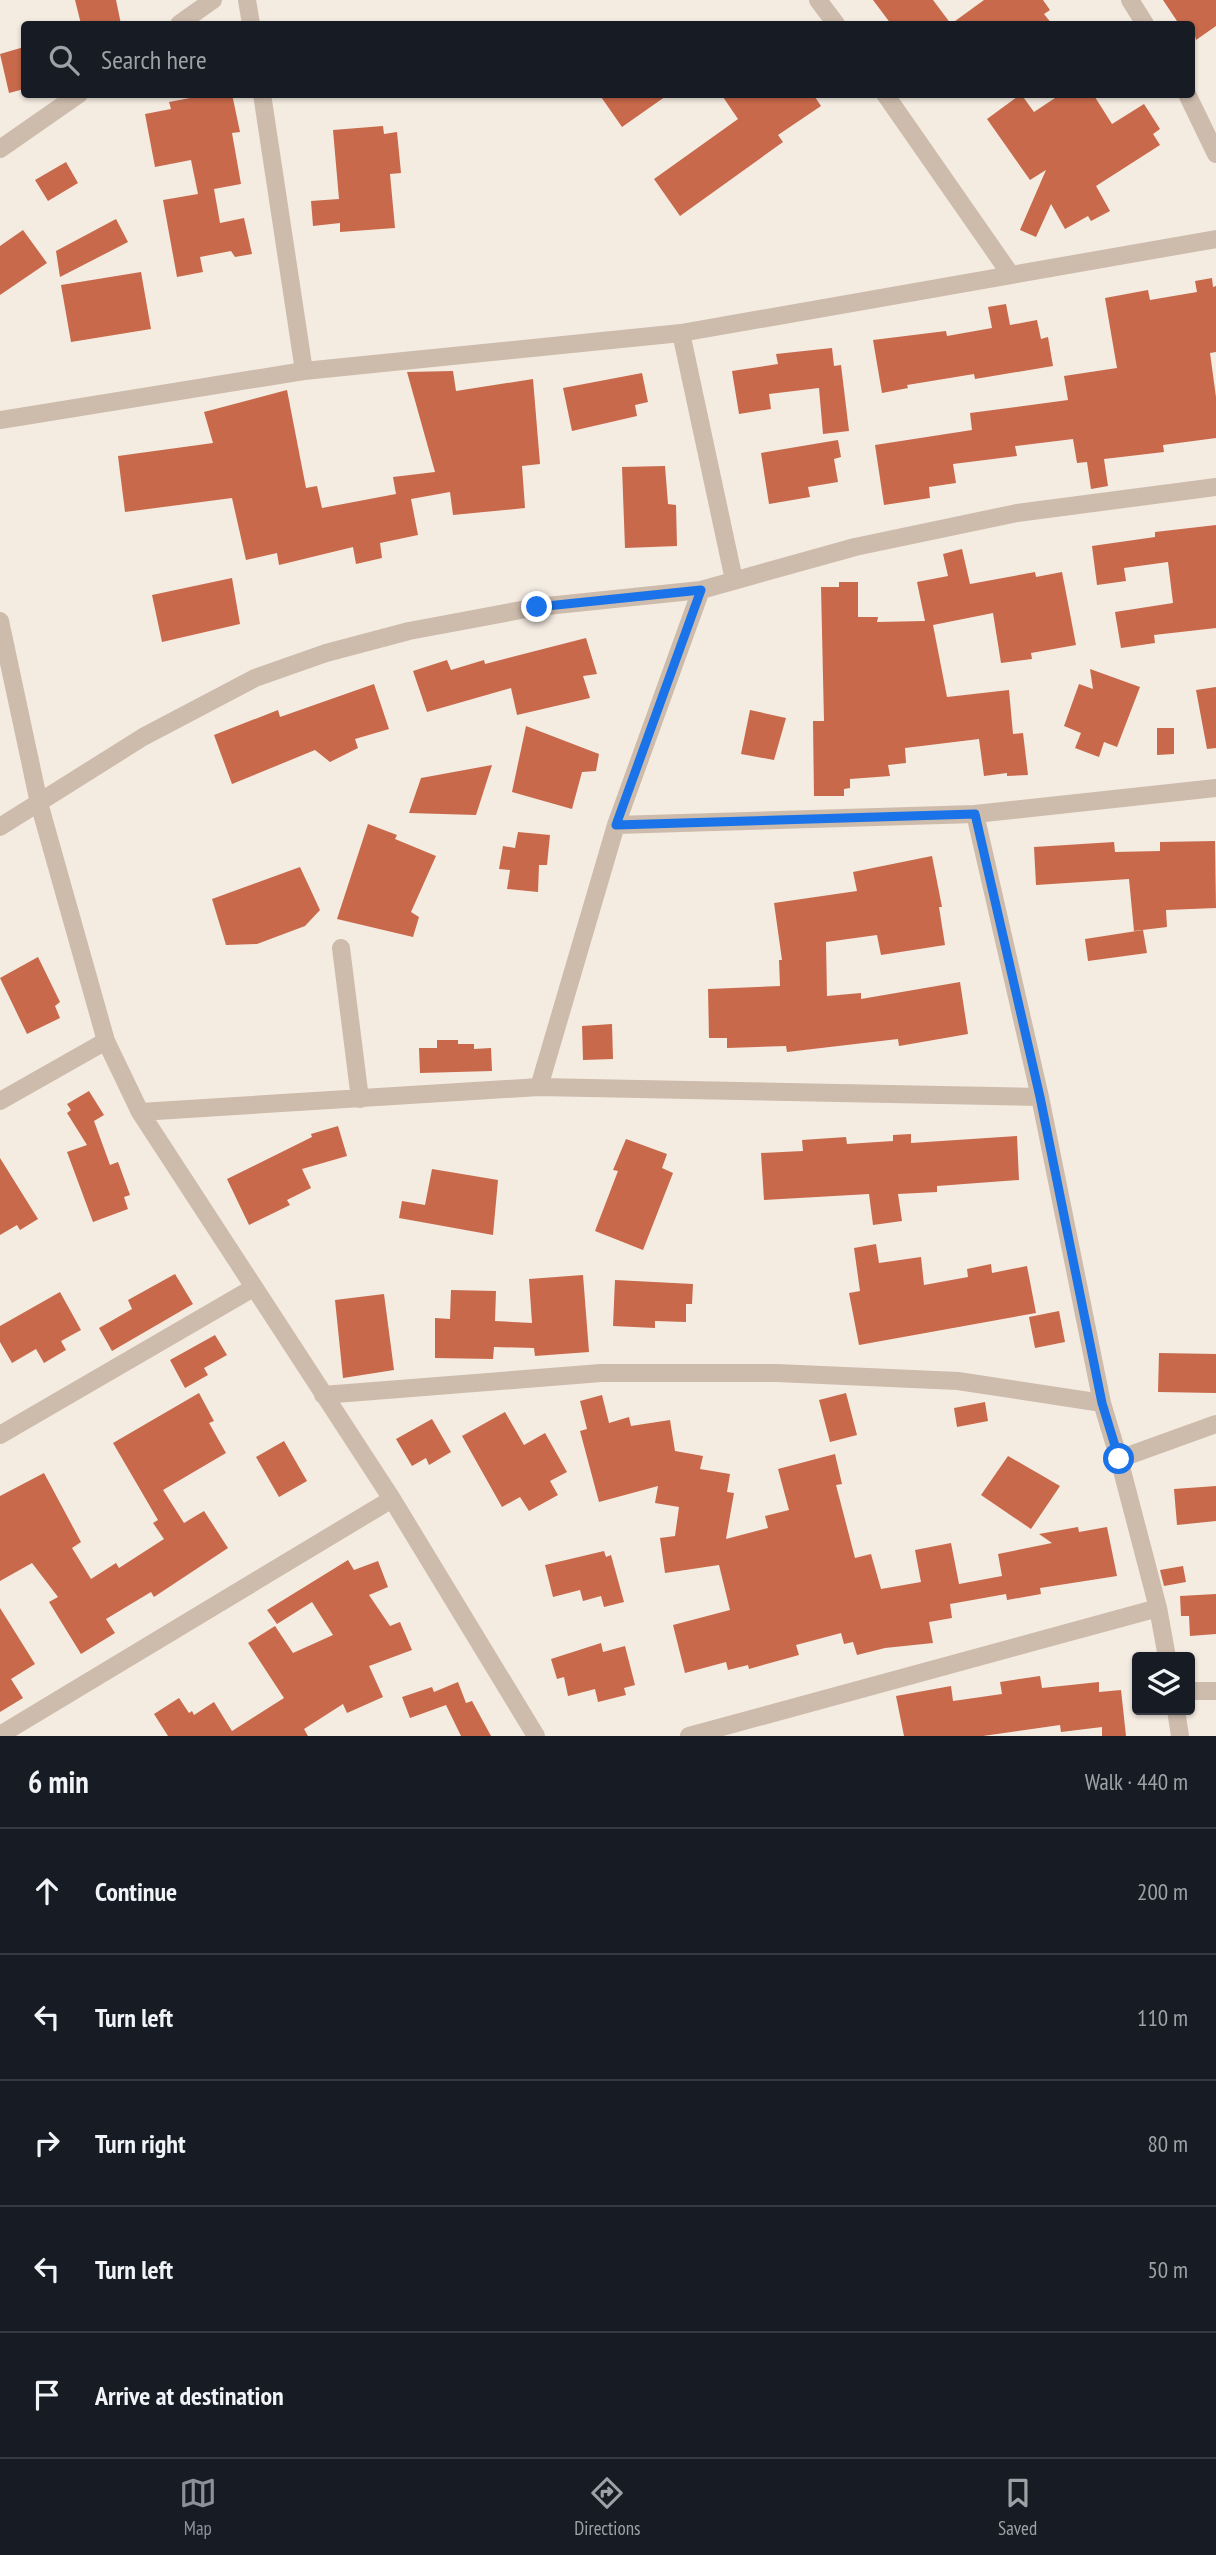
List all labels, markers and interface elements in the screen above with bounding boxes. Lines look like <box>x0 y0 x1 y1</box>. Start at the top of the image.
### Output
search box <box>21 21 1195 98</box>
icon: search <box>45 41 83 79</box>
text: Search here <box>101 43 207 76</box>
route end <box>521 591 552 622</box>
route start <box>1103 1443 1134 1474</box>
map controls <box>1132 1652 1195 1715</box>
button: layers <box>1132 1652 1195 1715</box>
text: 6 min <box>28 1762 89 1801</box>
text: Walk · 440 m <box>1085 1767 1188 1796</box>
icon: ahead <box>28 1872 66 1910</box>
text: Continue <box>95 1875 177 1908</box>
text: 200 m <box>1137 1877 1188 1906</box>
icon: left <box>28 1998 66 2036</box>
text: Turn left <box>95 2001 173 2034</box>
text: 110 m <box>1137 2003 1188 2032</box>
icon: right <box>28 2124 66 2162</box>
text: Turn right <box>95 2127 186 2160</box>
text: 80 m <box>1147 2129 1188 2158</box>
icon: left <box>28 2250 66 2288</box>
text: Turn left <box>95 2253 173 2286</box>
text: 50 m <box>1147 2255 1188 2284</box>
icon: arrive <box>28 2376 66 2414</box>
text: Arrive at destination <box>95 2379 284 2412</box>
tab: Map <box>179 2474 217 2540</box>
tab: Directions <box>574 2474 640 2540</box>
tab: Saved <box>998 2474 1037 2540</box>

